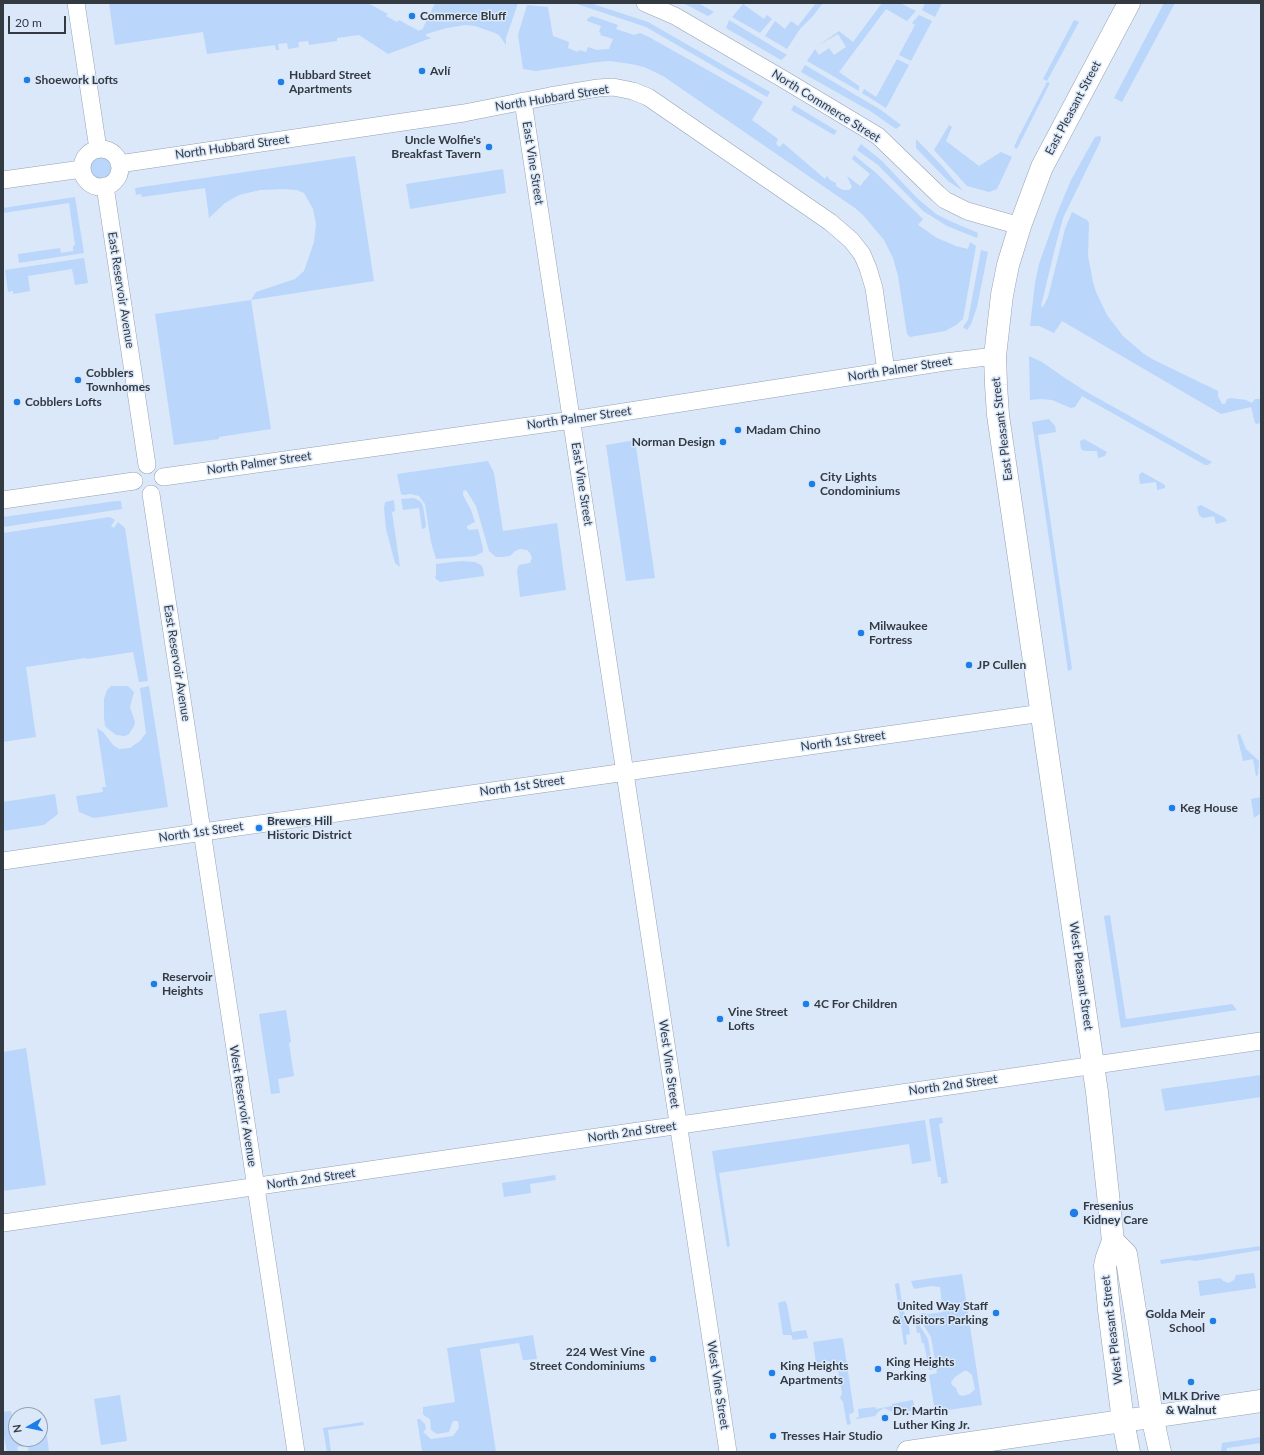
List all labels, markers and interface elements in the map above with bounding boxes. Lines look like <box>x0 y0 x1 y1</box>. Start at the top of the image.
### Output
scale bar <box>10 8 68 34</box>
place label: Commerce Bluff <box>420 9 506 23</box>
marker: Commerce Bluff <box>407 11 417 21</box>
text: 20 m <box>15 15 42 30</box>
street label: East Pleasant Street <box>1042 59 1104 157</box>
place label: Avlí <box>430 64 450 78</box>
marker: Avlí <box>417 66 427 76</box>
street label: North Commerce Street <box>769 67 883 145</box>
place label: Hubbard Street Apartments <box>289 68 371 96</box>
place label: Shoework Lofts <box>35 73 118 87</box>
marker: Shoework Lofts <box>22 75 32 85</box>
marker: Hubbard Street Apartments <box>276 77 286 87</box>
street label: North Hubbard Street <box>494 82 610 114</box>
street label: East Vine Street <box>519 120 547 206</box>
street label: North Hubbard Street <box>174 132 290 162</box>
place label: Uncle Wolfie's Breakfast Tavern <box>391 133 481 161</box>
marker: Uncle Wolfie's Breakfast Tavern <box>484 142 494 152</box>
street label: East Reservoir Avenue <box>105 231 137 349</box>
street label: North Palmer Street <box>847 354 953 384</box>
place label: Cobblers Townhomes <box>86 366 150 394</box>
marker: Cobblers Townhomes <box>73 375 83 385</box>
street label: East Pleasant Street <box>988 376 1016 482</box>
place label: Cobblers Lofts <box>25 395 102 409</box>
marker: Cobblers Lofts <box>12 397 22 407</box>
street label: North Palmer Street <box>526 404 632 432</box>
place label: Madam Chino <box>746 423 821 437</box>
marker: Madam Chino <box>733 425 743 435</box>
place label: Norman Design <box>632 435 715 449</box>
marker: Norman Design <box>718 437 728 447</box>
street label: East Vine Street <box>568 441 596 527</box>
street label: North Palmer Street <box>206 449 312 477</box>
place label: City Lights Condominiums <box>820 470 900 498</box>
marker: City Lights Condominiums <box>807 479 817 489</box>
street label: East Reservoir Avenue <box>161 604 193 722</box>
place label: Milwaukee Fortress <box>869 619 928 647</box>
marker: Milwaukee Fortress <box>856 628 866 638</box>
place label: JP Cullen <box>977 658 1026 672</box>
marker: JP Cullen <box>964 660 974 670</box>
street label: North 1st Street <box>800 728 886 754</box>
street label: North 1st Street <box>479 773 565 799</box>
place label: Keg House <box>1180 801 1238 815</box>
marker: Keg House <box>1167 803 1177 813</box>
place label: Brewers Hill Historic District <box>267 814 352 842</box>
street label: North 1st Street <box>158 819 244 845</box>
marker: Brewers Hill Historic District <box>254 823 264 833</box>
street label: West Pleasant Street <box>1066 921 1096 1031</box>
place label: Reservoir Heights <box>162 970 212 998</box>
marker: Reservoir Heights <box>149 979 159 989</box>
place label: 4C For Children <box>814 997 897 1011</box>
marker: 4C For Children <box>801 999 811 1009</box>
place label: Vine Street Lofts <box>728 1005 788 1033</box>
marker: Vine Street Lofts <box>715 1014 725 1024</box>
street label: West Vine Street <box>656 1019 682 1109</box>
street label: West Reservoir Avenue <box>226 1044 260 1168</box>
street label: North 2nd Street <box>908 1072 998 1098</box>
street label: North 2nd Street <box>587 1119 677 1145</box>
street label: North 2nd Street <box>266 1166 356 1192</box>
place label: Fresenius Kidney Care <box>1083 1199 1148 1227</box>
marker: Fresenius Kidney Care <box>1068 1207 1080 1219</box>
street label: West Pleasant Street <box>1098 1275 1126 1385</box>
place label: United Way Staff & Visitors Parking <box>892 1299 988 1327</box>
place label: Golda Meir School <box>1146 1307 1205 1335</box>
marker: United Way Staff & Visitors Parking <box>991 1308 1001 1318</box>
marker: Golda Meir School <box>1208 1316 1218 1326</box>
street label: West Vine Street <box>704 1340 732 1430</box>
place label: 224 West Vine Street Condominiums <box>530 1345 645 1373</box>
marker: 224 West Vine Street Condominiums <box>648 1354 658 1364</box>
place label: King Heights Parking <box>886 1355 955 1383</box>
place label: King Heights Apartments <box>780 1359 849 1387</box>
marker: King Heights Parking <box>873 1364 883 1374</box>
marker: King Heights Apartments <box>767 1368 777 1378</box>
marker: MLK Drive & Walnut <box>1186 1377 1196 1387</box>
place label: MLK Drive & Walnut <box>1162 1389 1220 1417</box>
place label: Dr. Martin Luther King Jr. <box>893 1404 970 1432</box>
north arrow <box>8 1407 48 1447</box>
marker: Dr. Martin Luther King Jr. <box>880 1413 890 1423</box>
text: N <box>10 1424 24 1434</box>
place label: Tresses Hair Studio <box>781 1429 883 1443</box>
marker: Tresses Hair Studio <box>768 1431 778 1441</box>

